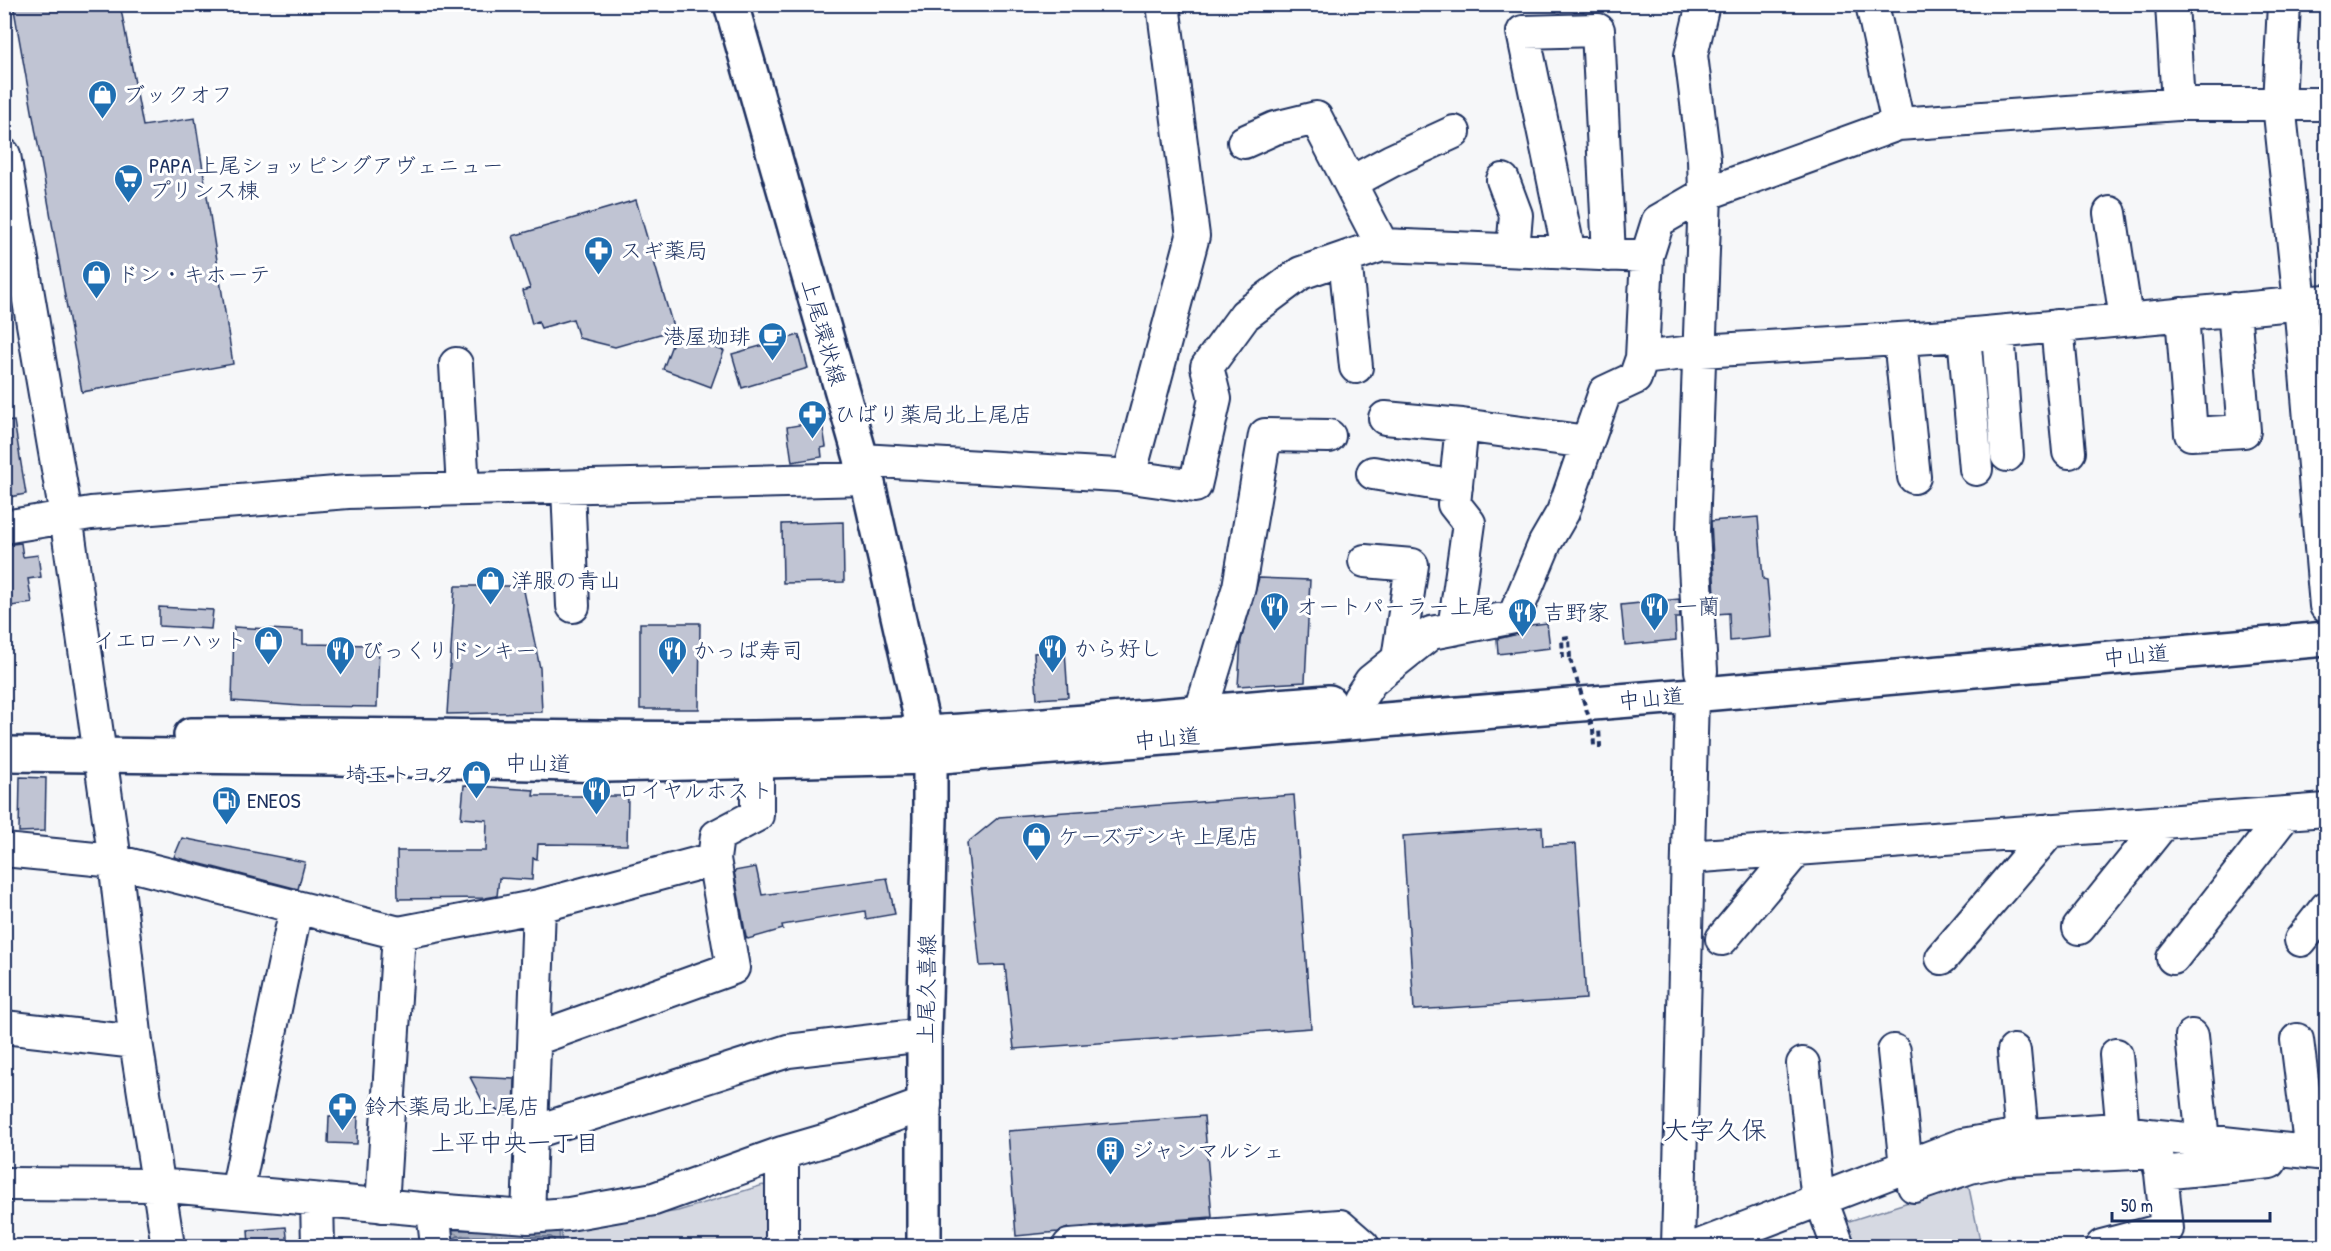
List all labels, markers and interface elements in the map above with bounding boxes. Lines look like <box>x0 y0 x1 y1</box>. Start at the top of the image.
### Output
shop icon: ブックオフ <box>86 78 118 120</box>
place label: ブックオフ <box>123 79 233 109</box>
place label: PAPA 上尾ショッピングアヴェニュー プリンス棟 <box>149 150 504 205</box>
supermarket icon: PAPA 上尾ショッピングアヴェニュー プリンス棟 <box>112 162 144 204</box>
pharmacy icon: スギ薬局 <box>583 234 615 276</box>
place label: スギ薬局 <box>620 235 708 265</box>
shop icon: ドン・キホーテ <box>80 258 112 300</box>
place label: ドン・キホーテ <box>117 259 271 289</box>
street label: 上尾環状線 <box>794 275 854 389</box>
cafe icon: 港屋珈琲 <box>756 320 788 362</box>
place label: 港屋珈琲 <box>663 321 751 351</box>
pharmacy icon: ひばり薬局北上尾店 <box>797 398 829 440</box>
place label: ひばり薬局北上尾店 <box>834 399 1032 429</box>
shop icon: 洋服の青山 <box>474 564 506 606</box>
place label: 洋服の青山 <box>511 565 621 595</box>
restaurant icon: オートパーラー上尾 <box>1259 590 1291 632</box>
restaurant icon: 一蘭 <box>1639 590 1671 632</box>
place label: オートパーラー上尾 <box>1296 591 1494 621</box>
place label: 一蘭 <box>1676 591 1720 621</box>
restaurant icon: 吉野家 <box>1506 596 1538 638</box>
place label: 吉野家 <box>1543 597 1609 627</box>
shop icon: イエローハット <box>252 624 284 666</box>
place label: イエローハット <box>93 625 247 655</box>
restaurant icon: から好し <box>1037 632 1069 674</box>
place label: から好し <box>1074 633 1162 663</box>
restaurant icon: びっくりドンキー <box>324 634 356 676</box>
restaurant icon: かっぱ寿司 <box>656 634 688 676</box>
place label: びっくりドンキー <box>361 635 537 665</box>
place label: かっぱ寿司 <box>693 635 803 665</box>
street label: 中山道 <box>2102 637 2170 673</box>
street label: 中山道 <box>1617 680 1685 716</box>
street label: 中山道 <box>1133 720 1201 756</box>
street label: 中山道 <box>505 747 571 779</box>
shop icon: 埼玉トヨタ <box>460 758 492 800</box>
place label: 埼玉トヨタ <box>345 759 455 789</box>
restaurant icon: ロイヤルホスト <box>581 774 613 816</box>
place label: ロイヤルホスト <box>618 775 773 805</box>
fuel station icon: ENEOS <box>210 784 242 826</box>
place label: ENEOS <box>247 785 300 815</box>
shop icon: ケーズデンキ 上尾店 <box>1021 820 1053 862</box>
place label: ケーズデンキ 上尾店 <box>1058 821 1259 851</box>
street label: 上尾久喜線 <box>910 934 942 1044</box>
pharmacy icon: 鈴木薬局北上尾店 <box>327 1090 359 1132</box>
place label: 鈴木薬局北上尾店 <box>364 1091 540 1121</box>
district label: 大字久保 <box>1663 1112 1767 1147</box>
district label: 上平中央一丁目 <box>431 1126 599 1158</box>
building icon: ジャンマルシェ <box>1094 1134 1126 1176</box>
place label: ジャンマルシェ <box>1131 1135 1285 1165</box>
scale bar <box>2112 1185 2270 1223</box>
text: 50 m <box>2121 1193 2153 1218</box>

